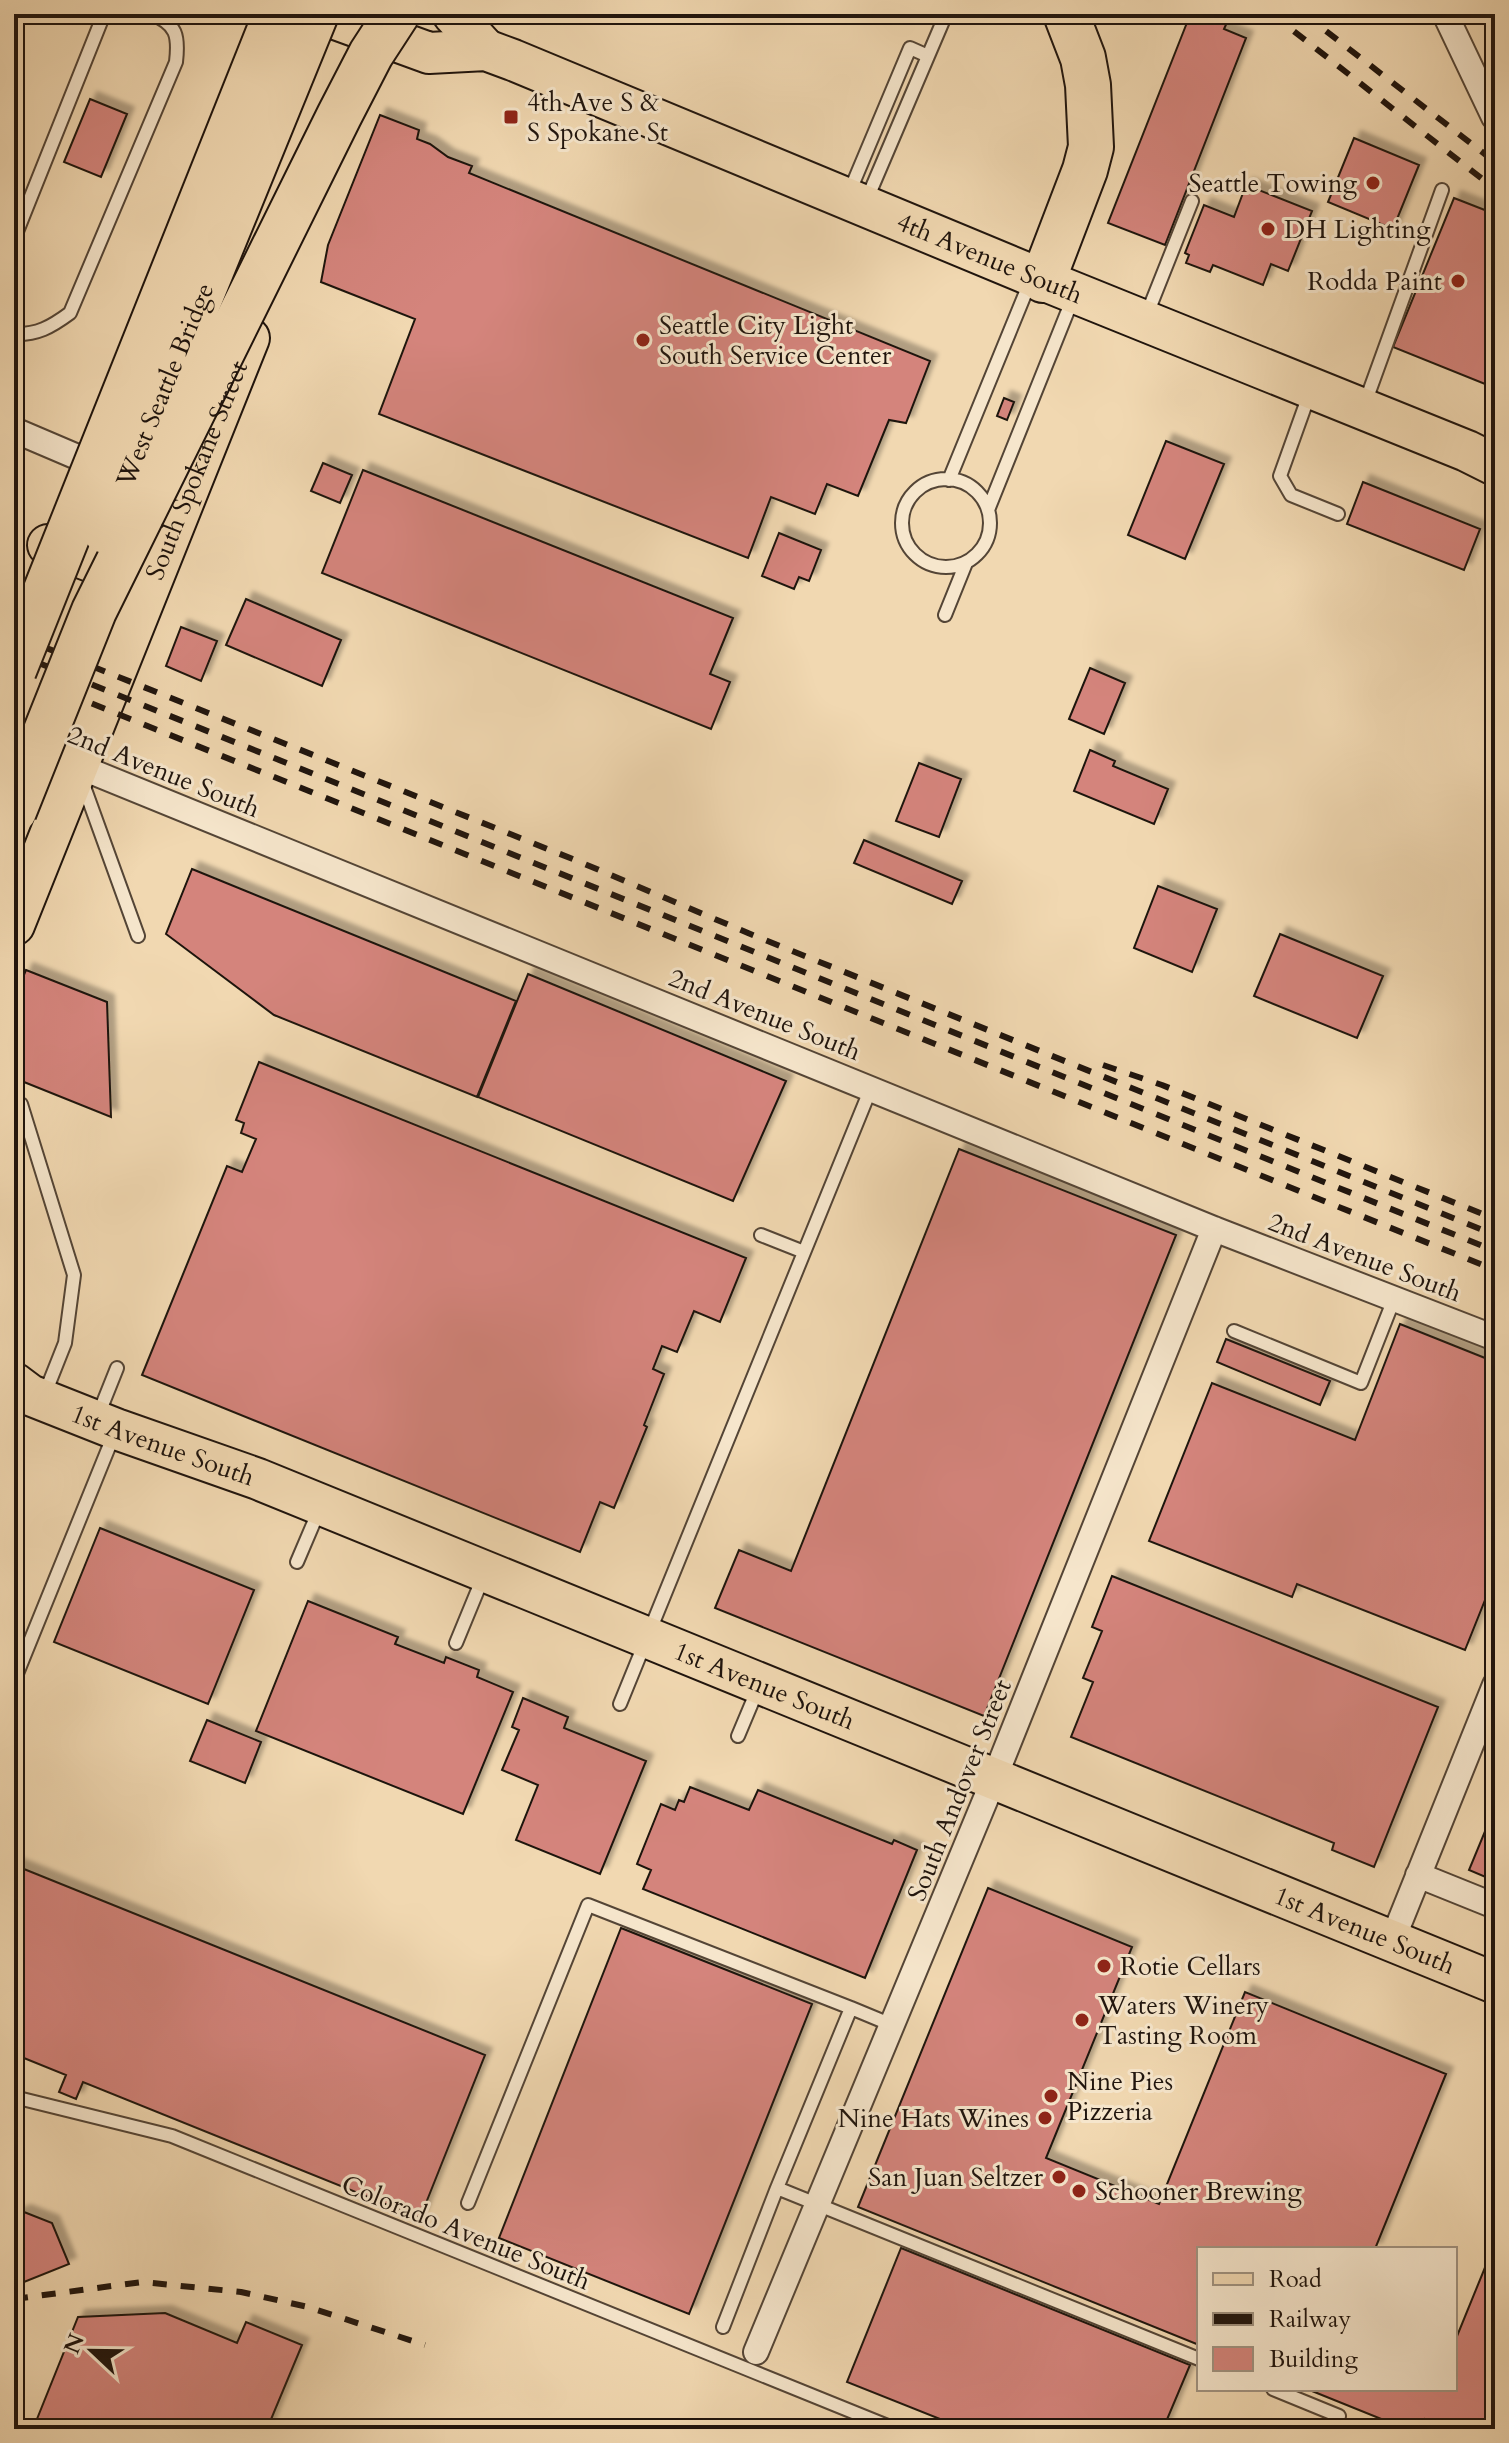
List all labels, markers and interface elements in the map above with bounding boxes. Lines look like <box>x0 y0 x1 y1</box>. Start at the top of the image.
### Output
place label: 4th Ave S & S Spokane St <box>527 85 668 150</box>
marker: 4th Ave S & S Spokane St <box>502 108 520 126</box>
place label: Seattle Towing <box>1188 166 1357 201</box>
marker: Seattle Towing <box>1364 174 1382 192</box>
street label: 4th Avenue South <box>891 204 1088 312</box>
place label: DH Lighting <box>1284 212 1431 247</box>
marker: DH Lighting <box>1259 220 1277 238</box>
place label: Rodda Paint <box>1307 264 1442 299</box>
marker: Rodda Paint <box>1449 272 1467 290</box>
street label: West Seattle Bridge <box>108 278 222 493</box>
place label: Seattle City Light South Service Center <box>659 308 892 373</box>
marker: Seattle City Light South Service Center <box>634 331 652 349</box>
street label: South Spokane Street <box>137 356 256 585</box>
street label: 2nd Avenue South <box>63 717 265 826</box>
street label: 2nd Avenue South <box>664 960 866 1069</box>
street label: 2nd Avenue South <box>1263 1205 1466 1310</box>
street label: 1st Avenue South <box>66 1396 259 1494</box>
street label: 1st Avenue South <box>669 1633 860 1738</box>
street label: South Andover Street <box>899 1674 1020 1906</box>
street label: 1st Avenue South <box>1269 1878 1460 1983</box>
place label: Rotie Cellars <box>1120 1949 1261 1984</box>
marker: Rotie Cellars <box>1095 1957 1113 1975</box>
place label: Waters Winery Tasting Room <box>1097 1988 1269 2053</box>
marker: Waters Winery Tasting Room <box>1073 2011 1091 2029</box>
place label: Nine Pies Pizzeria <box>1067 2064 1173 2129</box>
marker: Nine Pies Pizzeria <box>1042 2087 1060 2105</box>
place label: Nine Hats Wines <box>838 2101 1029 2136</box>
marker: Nine Hats Wines <box>1036 2109 1054 2127</box>
place label: San Juan Seltzer <box>868 2160 1044 2195</box>
street label: Colorado Avenue South <box>336 2167 595 2298</box>
marker: San Juan Seltzer <box>1050 2168 1068 2186</box>
place label: Schooner Brewing <box>1095 2174 1302 2209</box>
marker: Schooner Brewing <box>1070 2182 1088 2200</box>
legend <box>1197 2247 1457 2391</box>
text: Road <box>1269 2263 1322 2296</box>
text: Railway <box>1269 2303 1351 2336</box>
north arrow <box>52 2311 132 2391</box>
text: N <box>57 2329 92 2358</box>
text: Building <box>1269 2343 1359 2376</box>

